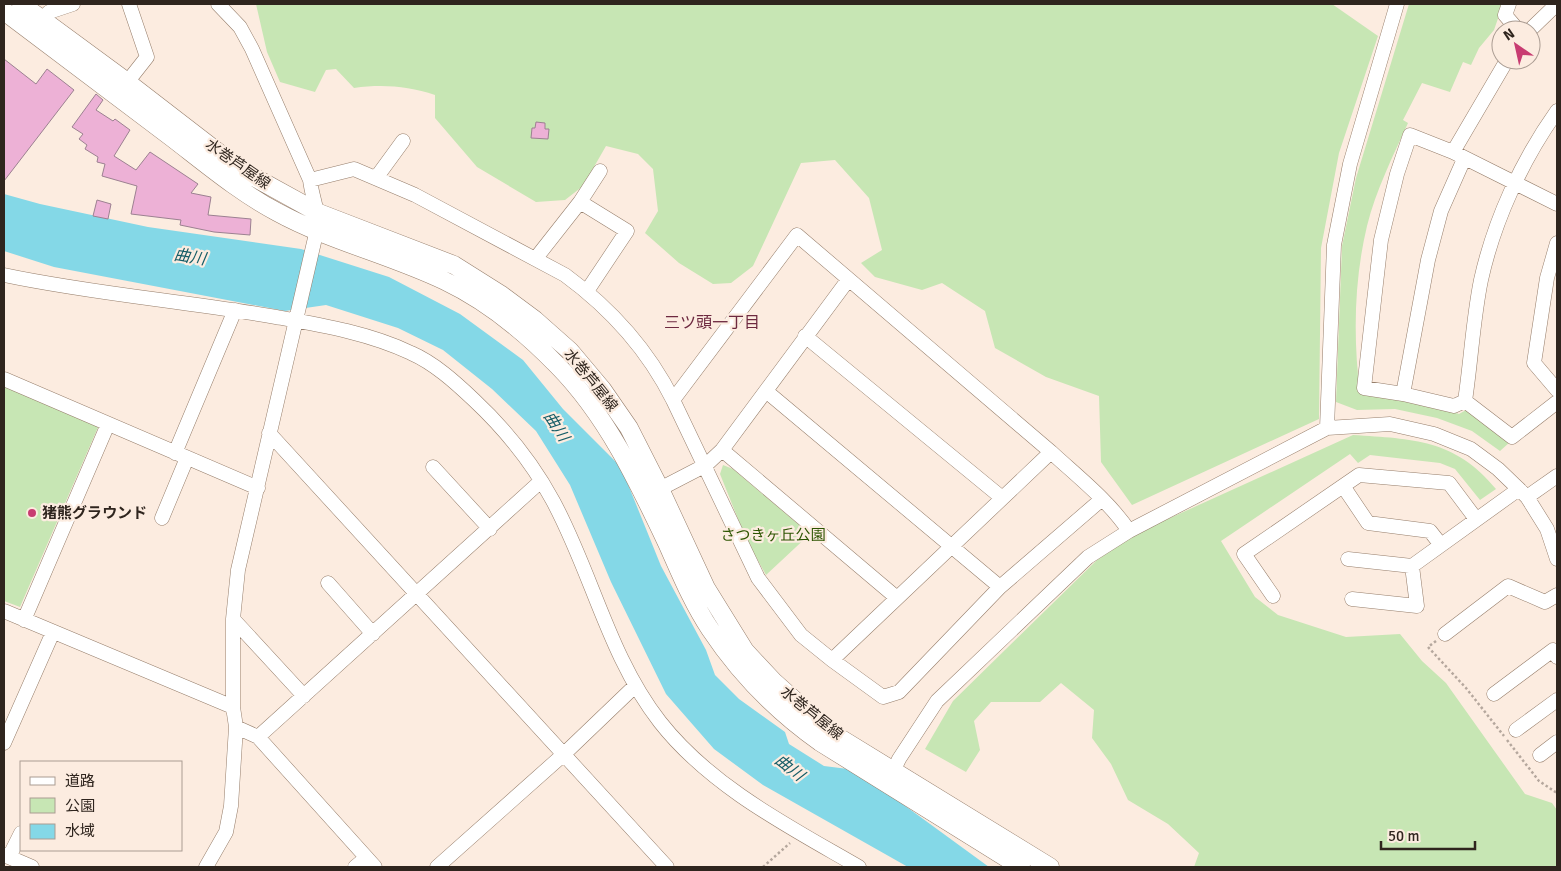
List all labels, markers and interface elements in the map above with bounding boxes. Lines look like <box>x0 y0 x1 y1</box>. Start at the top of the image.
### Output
north arrow <box>1491 20 1541 70</box>
text: N <box>1500 25 1518 44</box>
street label: 水巻芦屋線 <box>202 135 274 193</box>
water label: 曲川 <box>172 245 209 270</box>
district label: 三ツ頭一丁目 <box>664 313 760 333</box>
street label: 水巻芦屋線 <box>560 345 622 415</box>
water label: 曲川 <box>539 408 574 447</box>
place label: 猪熊グラウンド <box>42 504 147 522</box>
marker: 猪熊グラウンド <box>26 507 38 519</box>
park label: さつきヶ丘公園 <box>720 526 826 544</box>
street label: 水巻芦屋線 <box>777 682 847 744</box>
water label: 曲川 <box>771 750 810 787</box>
legend <box>20 761 182 851</box>
text: 道路 <box>65 772 95 790</box>
text: 公園 <box>65 797 95 815</box>
scale bar <box>1381 818 1475 850</box>
text: 水域 <box>65 822 95 840</box>
text: 50 m <box>1388 827 1419 845</box>

